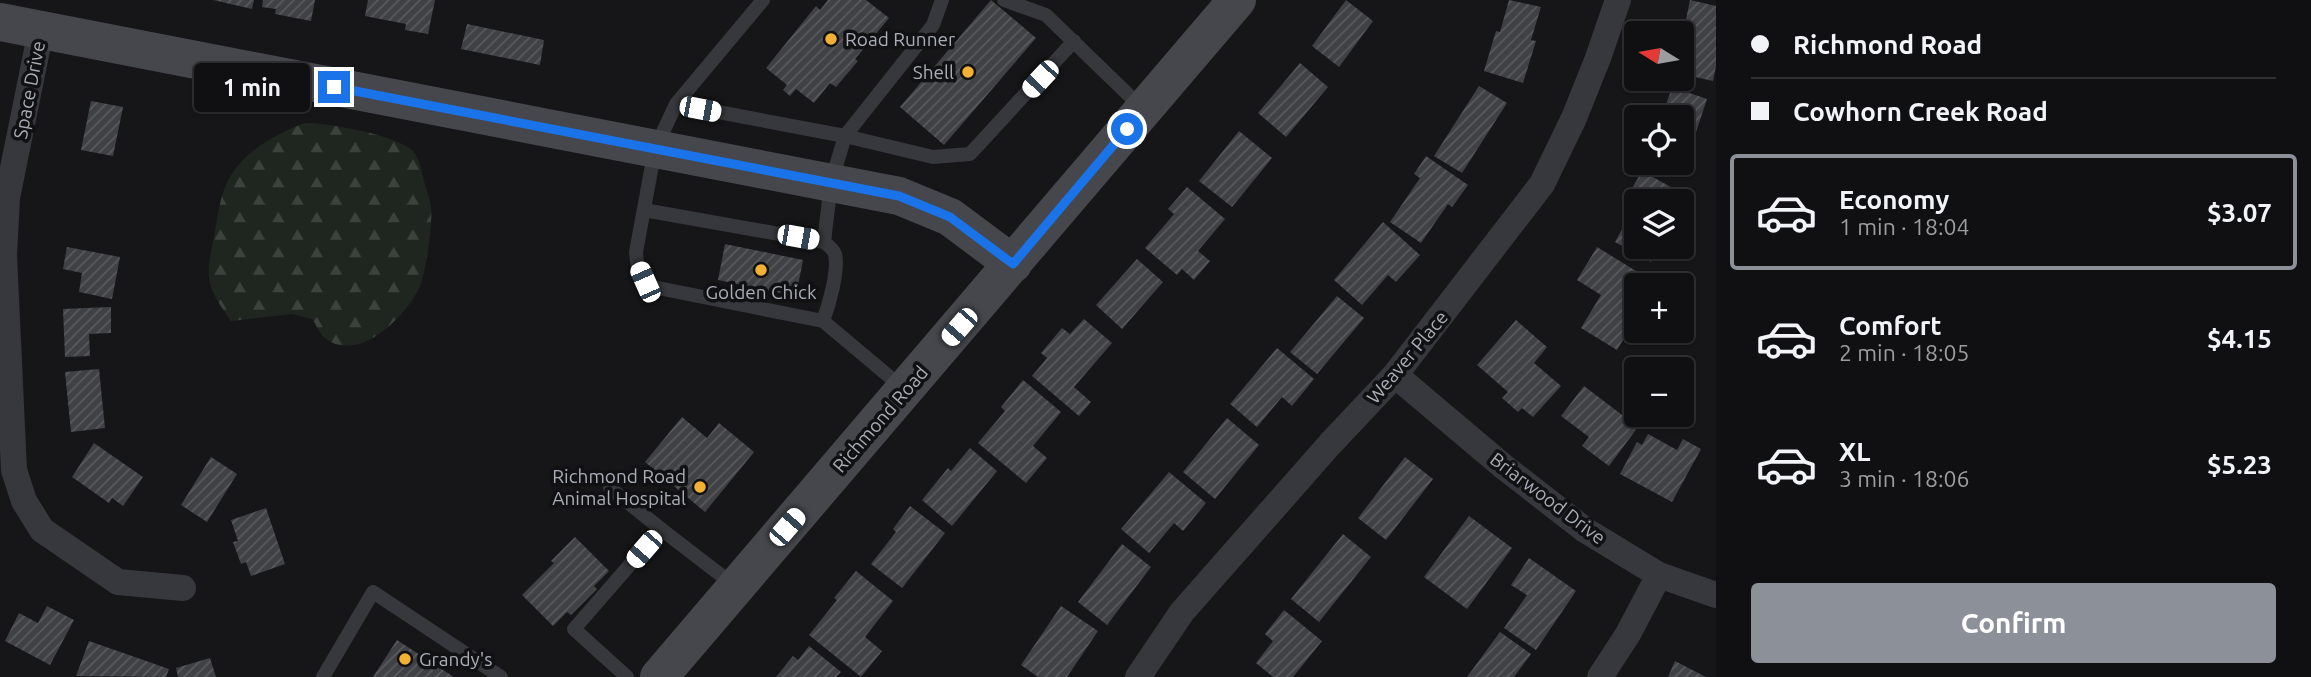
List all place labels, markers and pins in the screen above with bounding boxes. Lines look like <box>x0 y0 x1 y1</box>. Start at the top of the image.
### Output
place label: Road Runner <box>845 28 955 50</box>
marker: Road Runner <box>823 31 839 47</box>
place label: Shell <box>913 61 954 83</box>
marker: Shell <box>960 64 976 80</box>
marker: Golden Chick <box>753 262 769 278</box>
place label: Golden Chick <box>705 281 817 303</box>
place label: Richmond Road Animal Hospital <box>552 465 686 509</box>
marker: Richmond Road Animal Hospital <box>692 479 708 495</box>
place label: Grandy's <box>419 648 493 670</box>
marker: Grandy's <box>397 651 413 667</box>

